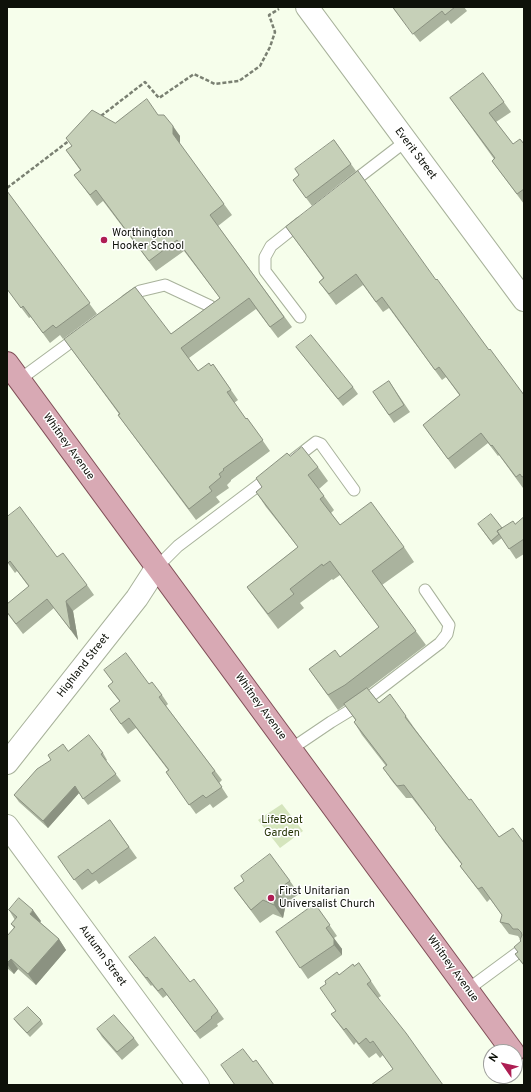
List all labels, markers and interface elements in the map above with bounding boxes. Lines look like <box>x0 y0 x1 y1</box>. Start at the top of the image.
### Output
street label: Everit Street <box>391 125 439 183</box>
place label: Worthington Hooker School <box>112 227 184 253</box>
marker: Worthington Hooker School <box>99 235 109 245</box>
street label: Whitney Avenue <box>39 411 97 483</box>
street label: Highland Street <box>55 632 113 700</box>
street label: Whitney Avenue <box>231 671 289 743</box>
park label: LifeBoat Garden <box>261 814 303 840</box>
place label: First Unitarian Universalist Church <box>279 885 375 911</box>
marker: First Unitarian Universalist Church <box>266 893 276 903</box>
street label: Autumn Street <box>75 923 129 989</box>
street label: Whitney Avenue <box>423 933 481 1005</box>
north arrow <box>483 1044 523 1084</box>
text: N <box>486 1051 502 1065</box>

